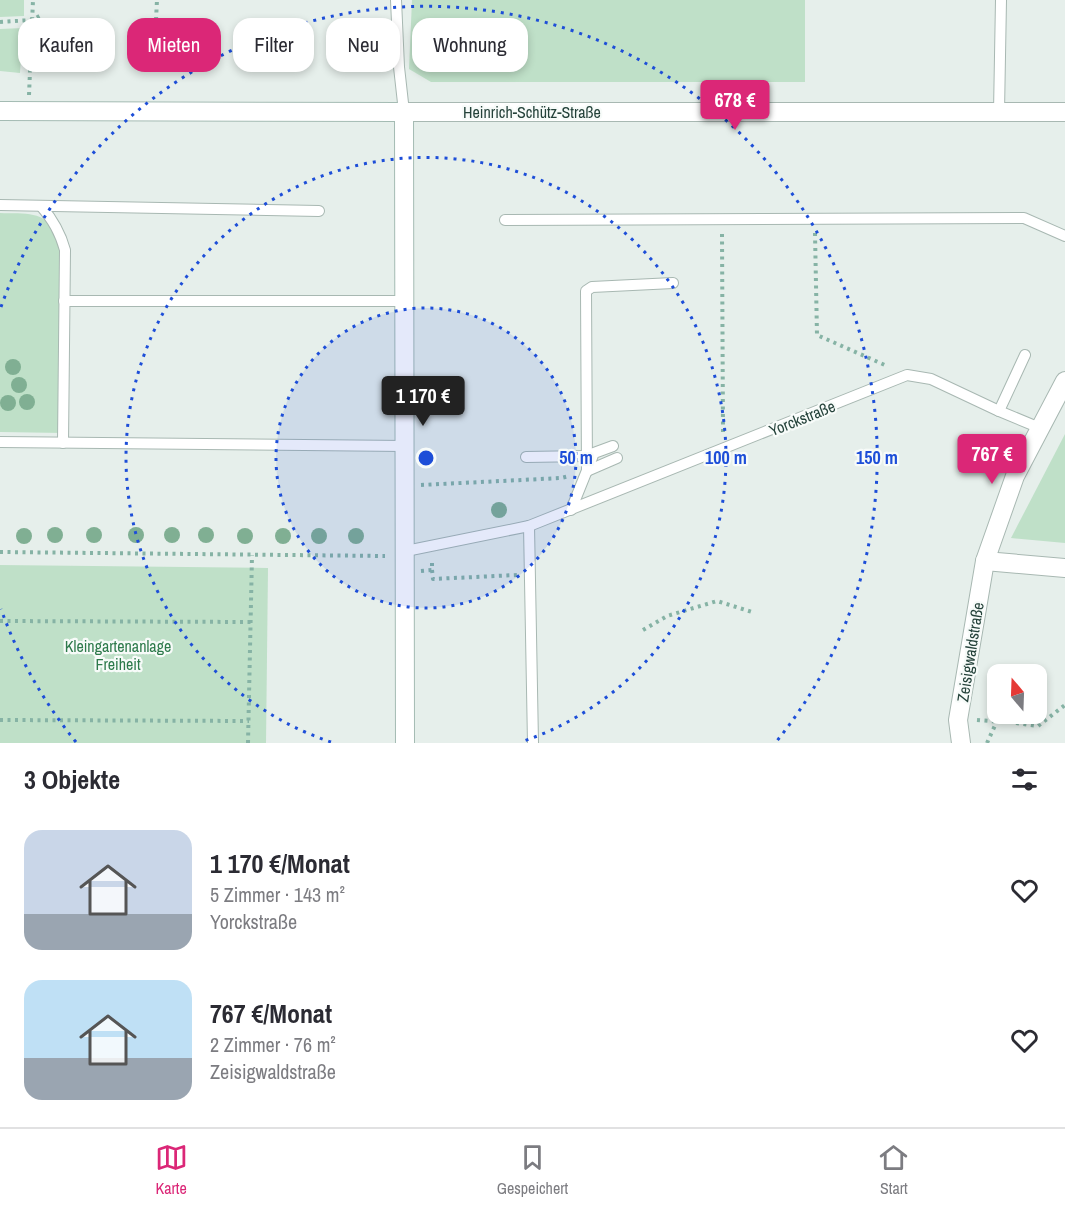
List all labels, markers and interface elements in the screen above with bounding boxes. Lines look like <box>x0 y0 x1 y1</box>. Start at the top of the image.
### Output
chip: Kaufen <box>18 18 115 72</box>
chip: Mieten <box>127 18 221 72</box>
chip: Filter <box>233 18 314 72</box>
chip: Neu <box>326 18 400 72</box>
chip: Wohnung <box>412 18 528 72</box>
pin: 678 € <box>693 80 777 131</box>
text: 678 € <box>714 86 756 113</box>
street label: Heinrich-Schütz-Straße <box>463 101 601 123</box>
pin: 1 170 € <box>368 376 478 427</box>
text: 1 170 € <box>396 382 450 409</box>
street label: Yorckstraße <box>766 395 838 441</box>
pin: 767 € <box>950 434 1034 485</box>
text: 767 € <box>971 440 1013 467</box>
text: 50 m <box>559 445 593 470</box>
text: 100 m <box>705 445 747 470</box>
text: 150 m <box>856 445 898 470</box>
centre of rings <box>416 448 436 468</box>
street label: Zeisigwaldstraße <box>951 601 989 703</box>
park label: Kleingartenanlage Freiheit <box>65 635 171 675</box>
north arrow <box>987 664 1047 724</box>
map controls <box>987 664 1047 724</box>
text: 3 Objekte <box>24 762 120 797</box>
icon: filters <box>1008 763 1041 796</box>
text: 1 170 €/Monat <box>210 846 350 881</box>
icon: home <box>72 854 144 926</box>
icon: heart <box>1008 874 1041 907</box>
text: 5 Zimmer · 143 m² <box>210 881 345 908</box>
text: Yorckstraße <box>210 908 297 935</box>
text: 767 €/Monat <box>210 996 332 1031</box>
icon: home <box>72 1004 144 1076</box>
icon: heart <box>1008 1024 1041 1057</box>
text: 2 Zimmer · 76 m² <box>210 1031 336 1058</box>
text: Zeisigwaldstraße <box>210 1058 336 1085</box>
tab: Karte <box>155 1141 188 1199</box>
tab: Gespeichert <box>497 1141 568 1199</box>
tab: Start <box>877 1141 910 1199</box>

